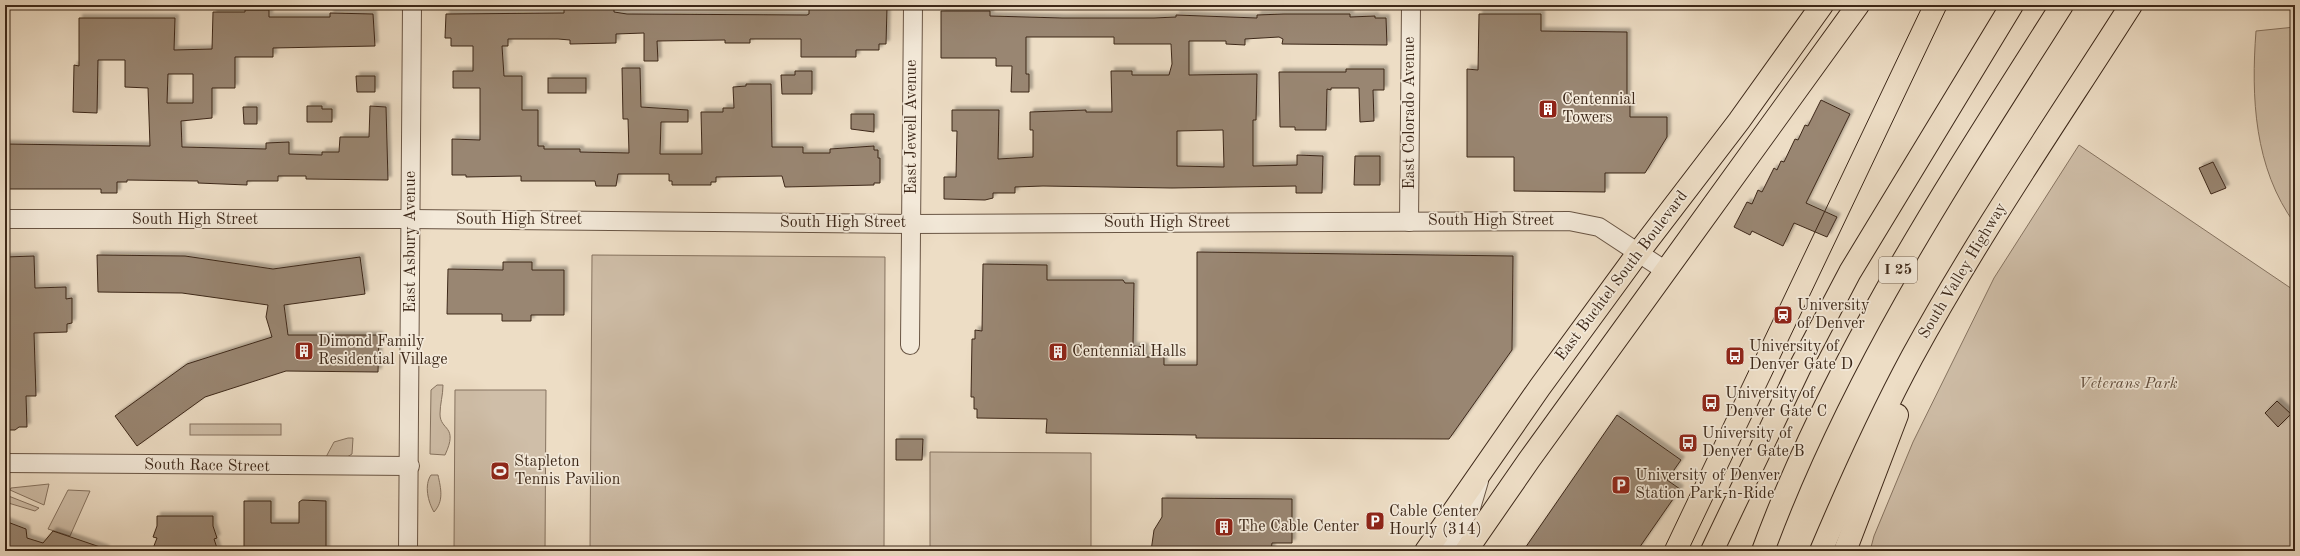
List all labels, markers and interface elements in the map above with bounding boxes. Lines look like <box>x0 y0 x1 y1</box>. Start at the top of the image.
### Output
street label: East Colorado Avenue <box>1402 37 1418 189</box>
street label: East Jewell Avenue <box>904 60 920 194</box>
place label: Centennial Towers <box>1562 92 1636 126</box>
building icon: Centennial Towers <box>1537 98 1559 120</box>
street label: East Asbury Avenue <box>403 171 419 313</box>
street label: East Buchtel South Boulevard <box>1553 188 1691 364</box>
street label: South Valley Highway <box>1916 200 2010 342</box>
street label: South High Street <box>132 212 259 228</box>
street label: South High Street <box>456 212 583 228</box>
street label: South High Street <box>1428 213 1555 229</box>
street label: South High Street <box>780 215 907 231</box>
street label: South High Street <box>1104 215 1231 231</box>
road number: I 25 <box>1879 257 1917 283</box>
place label: University of Denver <box>1797 298 1870 332</box>
station icon: University of Denver <box>1772 304 1794 326</box>
place label: Dimond Family Residential Village <box>318 334 448 368</box>
place label: University of Denver Gate D <box>1749 339 1853 373</box>
building icon: Dimond Family Residential Village <box>293 340 315 362</box>
building icon: Centennial Halls <box>1047 341 1069 363</box>
place label: Centennial Halls <box>1072 344 1186 360</box>
bus stop icon: University of Denver Gate D <box>1724 345 1746 367</box>
park label: Veterans Park <box>2078 376 2178 392</box>
place label: University of Denver Gate C <box>1725 386 1827 420</box>
bus stop icon: University of Denver Gate C <box>1700 392 1722 414</box>
place label: University of Denver Gate B <box>1702 426 1805 460</box>
bus stop icon: University of Denver Gate B <box>1677 432 1699 454</box>
place label: Stapleton Tennis Pavilion <box>514 454 621 488</box>
street label: South Race Street <box>144 457 270 475</box>
sports icon: Stapleton Tennis Pavilion <box>489 460 511 482</box>
place label: University of Denver Station Park-n-Ride <box>1635 468 1780 502</box>
parking icon: University of Denver Station Park-n-Ride <box>1610 474 1632 496</box>
place label: Cable Center Hourly (314) <box>1389 504 1482 538</box>
parking icon: Cable Center Hourly (314) <box>1364 510 1386 532</box>
building icon: The Cable Center <box>1213 516 1235 538</box>
place label: The Cable Center <box>1238 519 1360 535</box>

